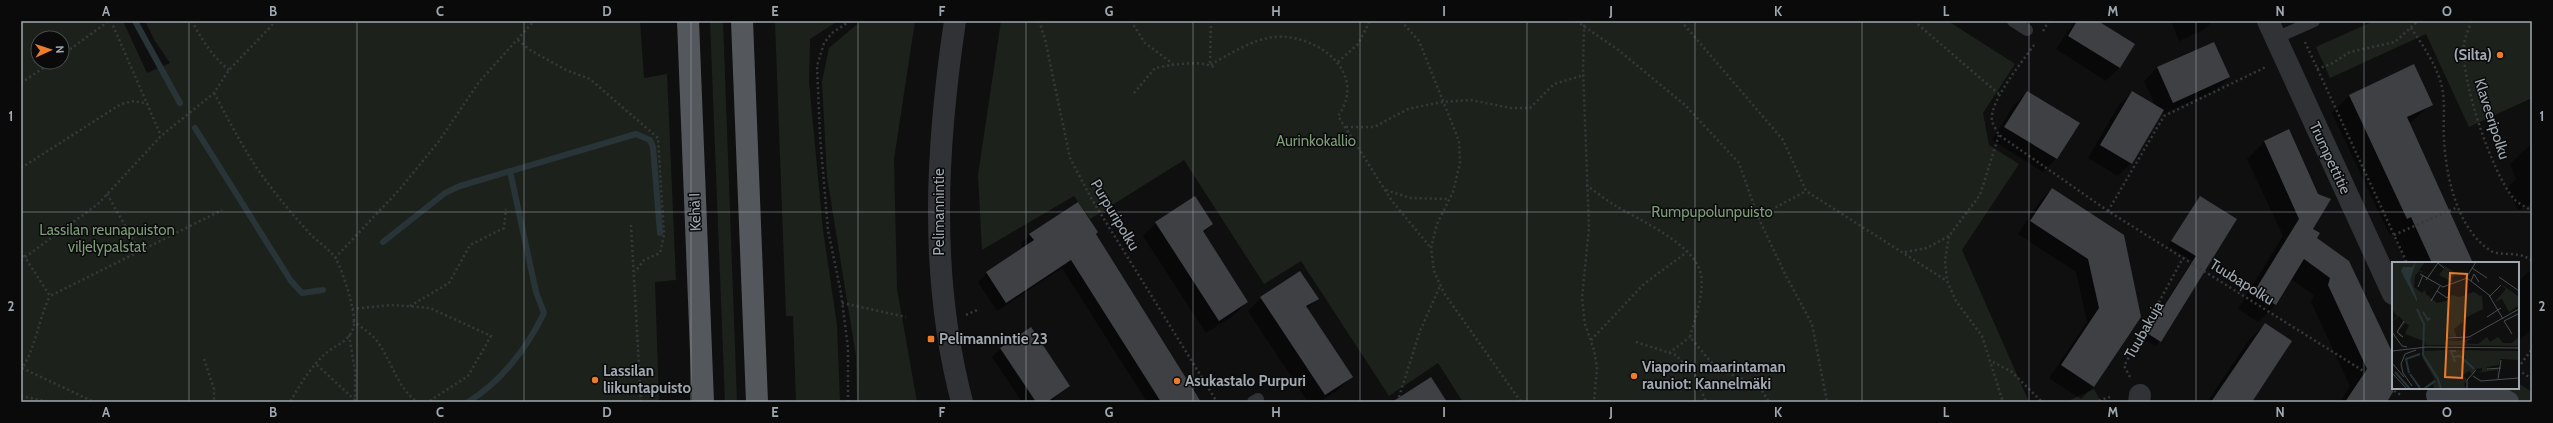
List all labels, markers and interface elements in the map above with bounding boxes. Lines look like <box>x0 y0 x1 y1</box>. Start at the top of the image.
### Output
text: A <box>102 3 111 19</box>
text: B <box>269 3 277 19</box>
text: C <box>436 3 444 19</box>
text: D <box>602 3 612 19</box>
text: E <box>771 3 779 19</box>
text: F <box>939 3 946 19</box>
text: G <box>1105 3 1114 19</box>
text: H <box>1271 3 1281 19</box>
text: I <box>1442 3 1446 19</box>
text: J <box>1608 3 1613 19</box>
text: K <box>1774 3 1783 19</box>
text: L <box>1943 3 1950 19</box>
text: M <box>2108 3 2119 19</box>
text: N <box>2275 3 2285 19</box>
text: O <box>2442 3 2452 19</box>
north arrow <box>30 30 70 70</box>
text: N <box>53 45 67 54</box>
place label: (Silta) <box>2454 46 2492 64</box>
marker: (Silta) <box>2495 50 2505 60</box>
street label: Klaveeripolku <box>2470 76 2514 162</box>
text: 1 <box>9 108 13 124</box>
text: 1 <box>2540 108 2544 124</box>
street label: Trumpettitie <box>2305 119 2355 197</box>
park label: Aurinkokallio <box>1276 132 1356 150</box>
street label: Pelimannintie <box>930 168 948 256</box>
street label: Purpuripolku <box>1087 176 1143 254</box>
street label: Kehä I <box>685 193 705 231</box>
park label: Rumpupolunpuisto <box>1651 203 1773 221</box>
park label: Lassilan reunapuiston viljelypalstat <box>39 221 175 256</box>
street label: Tuubapolku <box>2206 255 2278 309</box>
inset map <box>2392 262 2519 389</box>
street label: Tuubakuja <box>2121 297 2168 362</box>
text: 2 <box>8 298 15 314</box>
text: 2 <box>2539 298 2546 314</box>
place label: Pelimannintie 23 <box>939 330 1048 348</box>
marker: Pelimannintie 23 <box>926 334 936 344</box>
place label: Viaporin maarintaman rauniot: Kannelmäki <box>1642 358 1786 393</box>
place label: Lassilan liikuntapuisto <box>603 362 691 397</box>
marker: Viaporin maarintaman rauniot: Kannelmäki <box>1629 371 1639 381</box>
place label: Asukastalo Purpuri <box>1185 372 1306 390</box>
marker: Lassilan liikuntapuisto <box>590 375 600 385</box>
marker: Asukastalo Purpuri <box>1172 376 1182 386</box>
text: A <box>102 404 111 420</box>
text: B <box>269 404 277 420</box>
text: C <box>436 404 444 420</box>
text: D <box>602 404 612 420</box>
text: E <box>771 404 779 420</box>
text: F <box>939 404 946 420</box>
text: G <box>1105 404 1114 420</box>
text: H <box>1271 404 1281 420</box>
text: I <box>1442 404 1446 420</box>
text: J <box>1608 404 1613 420</box>
text: K <box>1774 404 1783 420</box>
text: L <box>1943 404 1950 420</box>
text: M <box>2108 404 2119 420</box>
text: N <box>2275 404 2285 420</box>
text: O <box>2442 404 2452 420</box>

